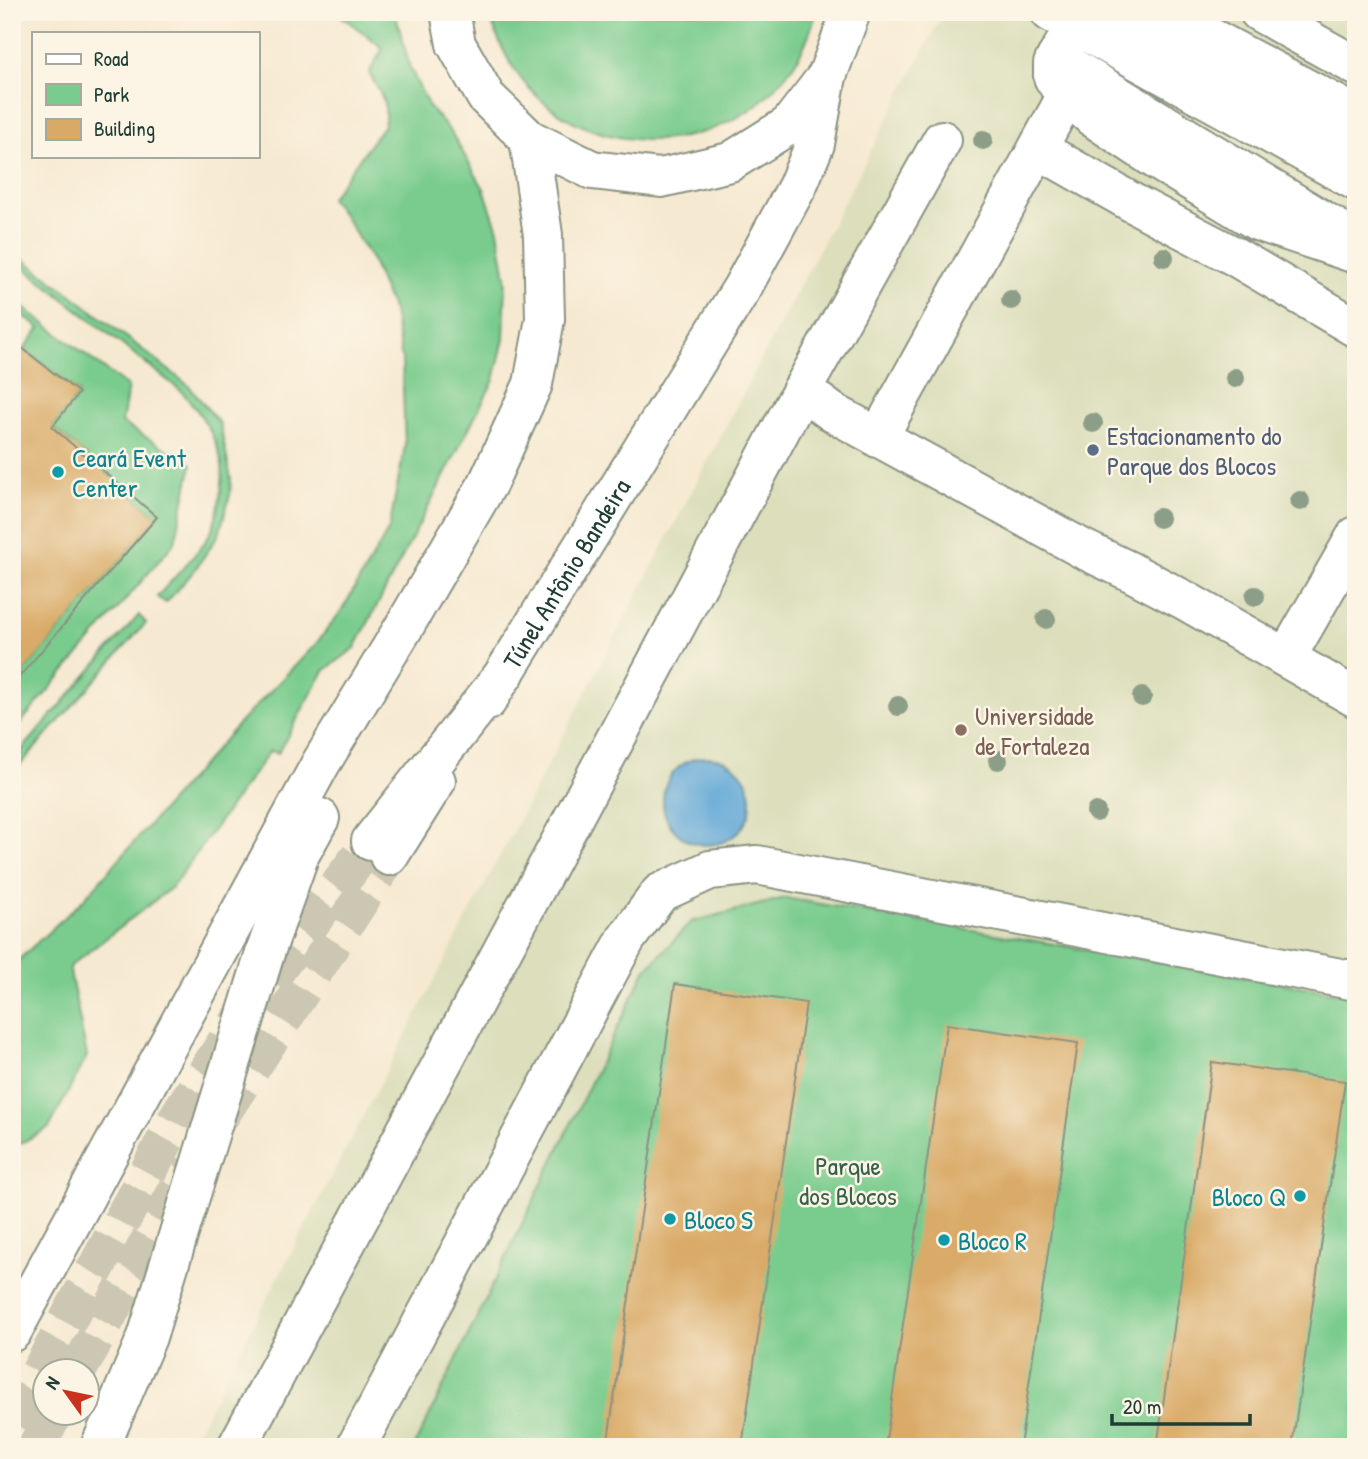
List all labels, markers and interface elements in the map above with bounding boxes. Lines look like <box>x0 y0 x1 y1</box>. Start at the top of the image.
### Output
legend <box>32 32 259 158</box>
text: Road <box>94 44 128 73</box>
text: Park <box>94 80 129 109</box>
text: Building <box>94 114 155 143</box>
place label: Estacionamento do Parque dos Blocos <box>1107 418 1282 483</box>
place label: Ceará Event Center <box>72 440 187 505</box>
marker: Estacionamento do Parque dos Blocos <box>1085 442 1101 458</box>
marker: Ceará Event Center <box>50 464 66 480</box>
street label: Túnel Antônio Bandeira <box>494 472 638 675</box>
place label: Universidade de Fortaleza <box>975 698 1094 763</box>
marker: Universidade de Fortaleza <box>953 722 969 738</box>
park label: Parque dos Blocos <box>799 1148 897 1213</box>
place label: Bloco Q <box>1212 1179 1286 1214</box>
marker: Bloco Q <box>1292 1188 1308 1204</box>
place label: Bloco S <box>684 1202 753 1237</box>
marker: Bloco S <box>662 1211 678 1227</box>
place label: Bloco R <box>958 1223 1027 1258</box>
marker: Bloco R <box>936 1232 952 1248</box>
north arrow <box>32 1358 102 1428</box>
text: N <box>38 1371 65 1394</box>
scale bar <box>1112 1382 1251 1426</box>
text: 20 m <box>1123 1392 1161 1421</box>

